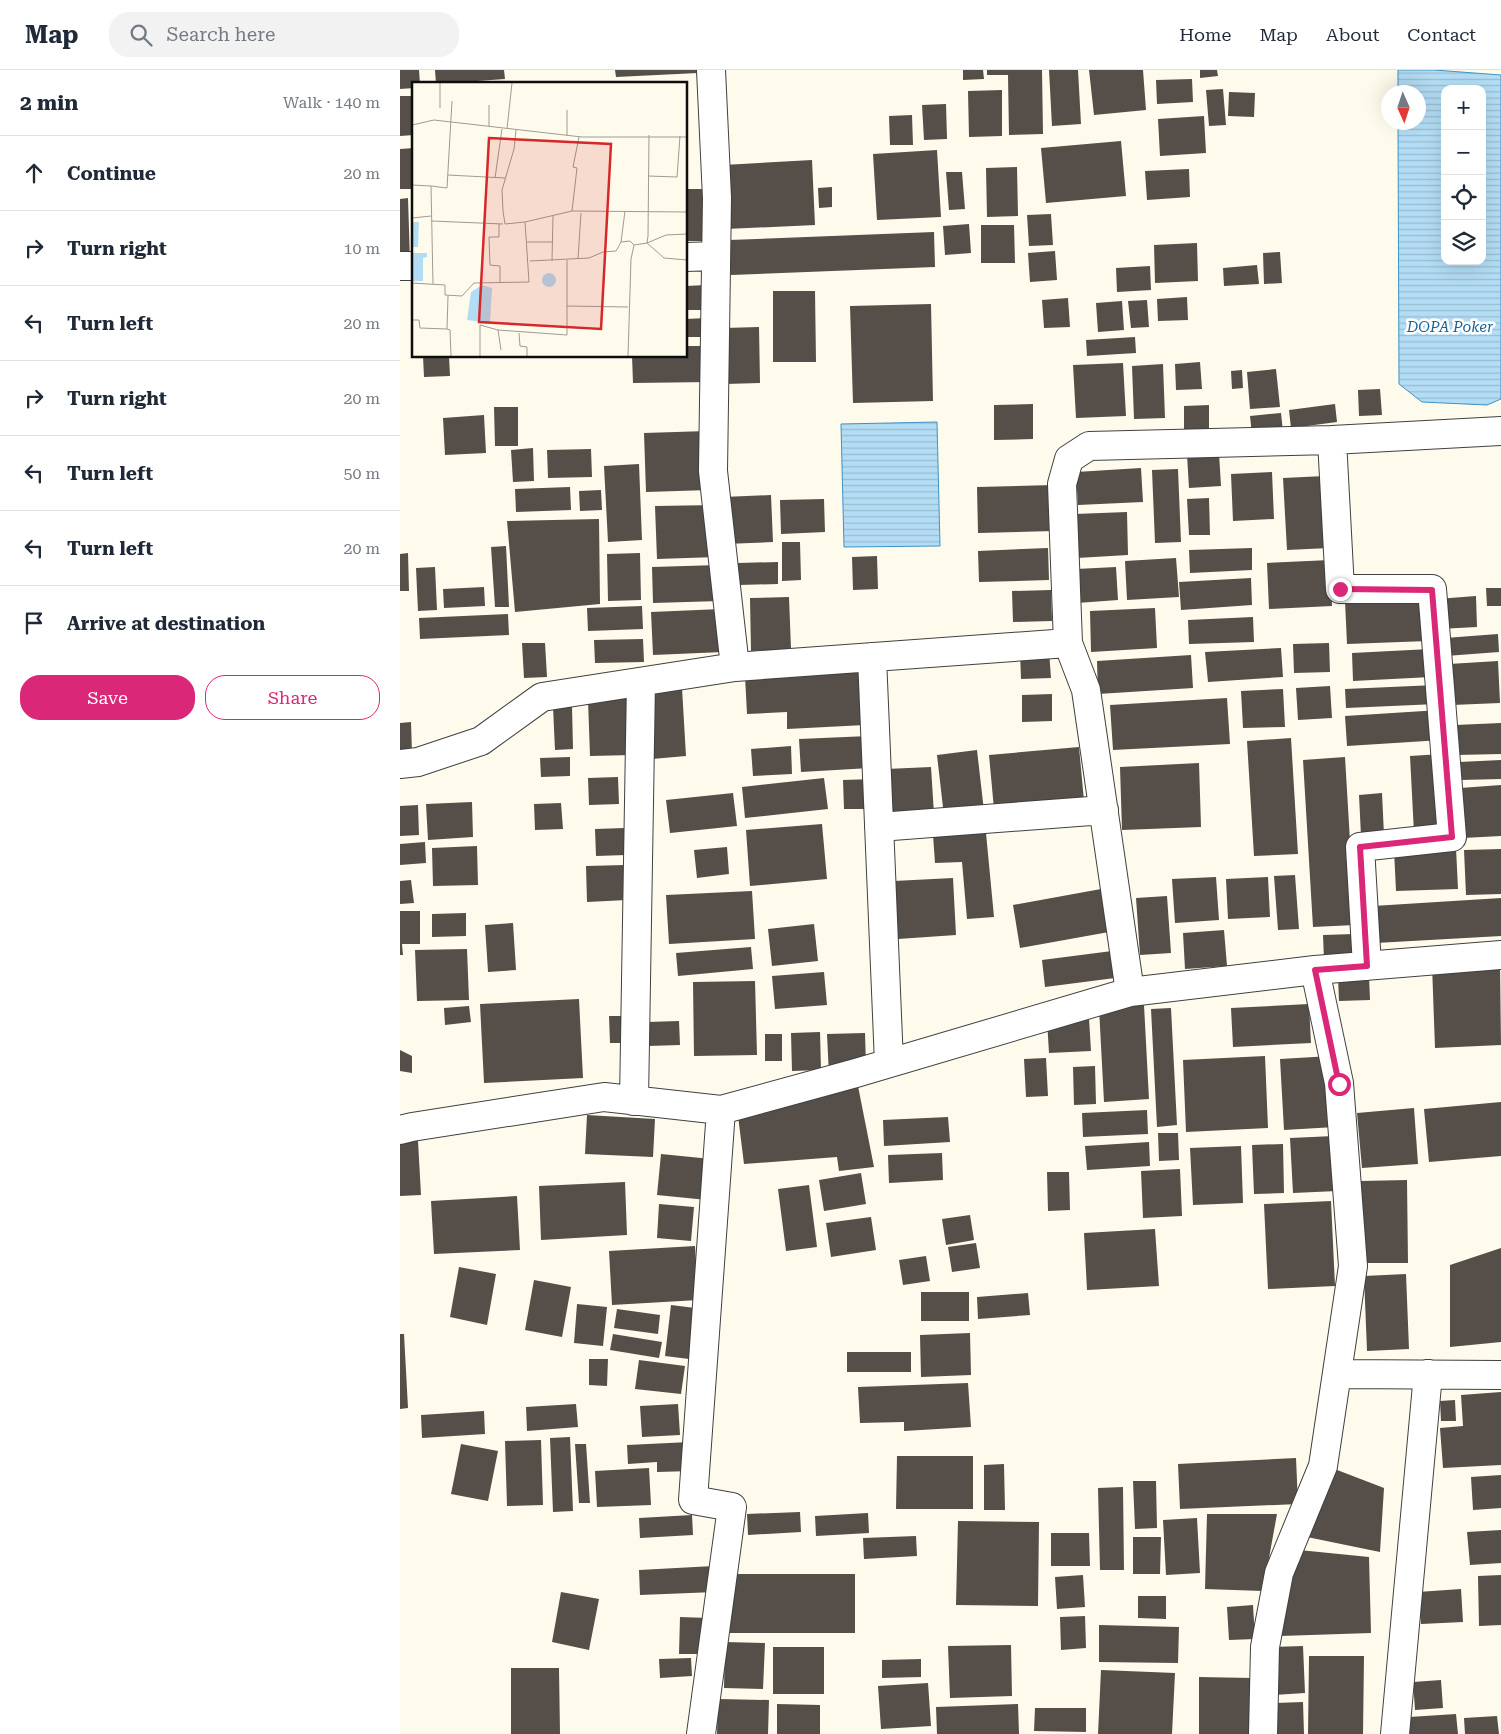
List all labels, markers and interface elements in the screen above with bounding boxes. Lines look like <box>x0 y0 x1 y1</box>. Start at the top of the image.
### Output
search box <box>109 12 459 57</box>
text: Map <box>25 21 79 49</box>
icon: search <box>127 21 155 49</box>
text: Search here <box>167 23 275 46</box>
text: Home <box>1179 24 1231 45</box>
text: Map <box>1259 24 1298 45</box>
text: About <box>1326 24 1379 45</box>
text: Contact <box>1407 24 1476 45</box>
inset map <box>412 82 688 358</box>
north arrow <box>1381 85 1426 130</box>
map controls <box>1441 85 1486 265</box>
button: + <box>1441 85 1486 130</box>
text: 2 min <box>20 91 78 115</box>
text: Walk · 140 m <box>283 93 380 112</box>
button: − <box>1441 130 1486 175</box>
icon: ahead <box>20 159 48 187</box>
text: Continue <box>67 162 156 185</box>
text: 20 m <box>343 164 380 183</box>
button: locate <box>1441 175 1486 220</box>
button: layers <box>1441 220 1486 265</box>
icon: right <box>20 234 48 262</box>
text: Turn right <box>67 237 167 260</box>
text: 10 m <box>343 239 380 258</box>
icon: left <box>20 309 48 337</box>
text: Turn left <box>67 312 153 335</box>
text: 20 m <box>343 314 380 333</box>
water label: DOPA Poker <box>1406 318 1494 336</box>
icon: right <box>20 384 48 412</box>
text: Turn right <box>67 387 167 410</box>
text: 20 m <box>343 389 380 408</box>
icon: left <box>20 459 48 487</box>
text: Turn left <box>67 462 153 485</box>
text: 50 m <box>343 464 380 483</box>
icon: left <box>20 534 48 562</box>
text: Turn left <box>67 537 153 560</box>
text: 20 m <box>343 539 380 558</box>
route end <box>1329 578 1352 601</box>
icon: arrive <box>20 609 48 637</box>
text: Arrive at destination <box>67 612 265 635</box>
button: Save <box>20 675 195 720</box>
button: Share <box>205 675 380 720</box>
route start <box>1328 1073 1351 1096</box>

